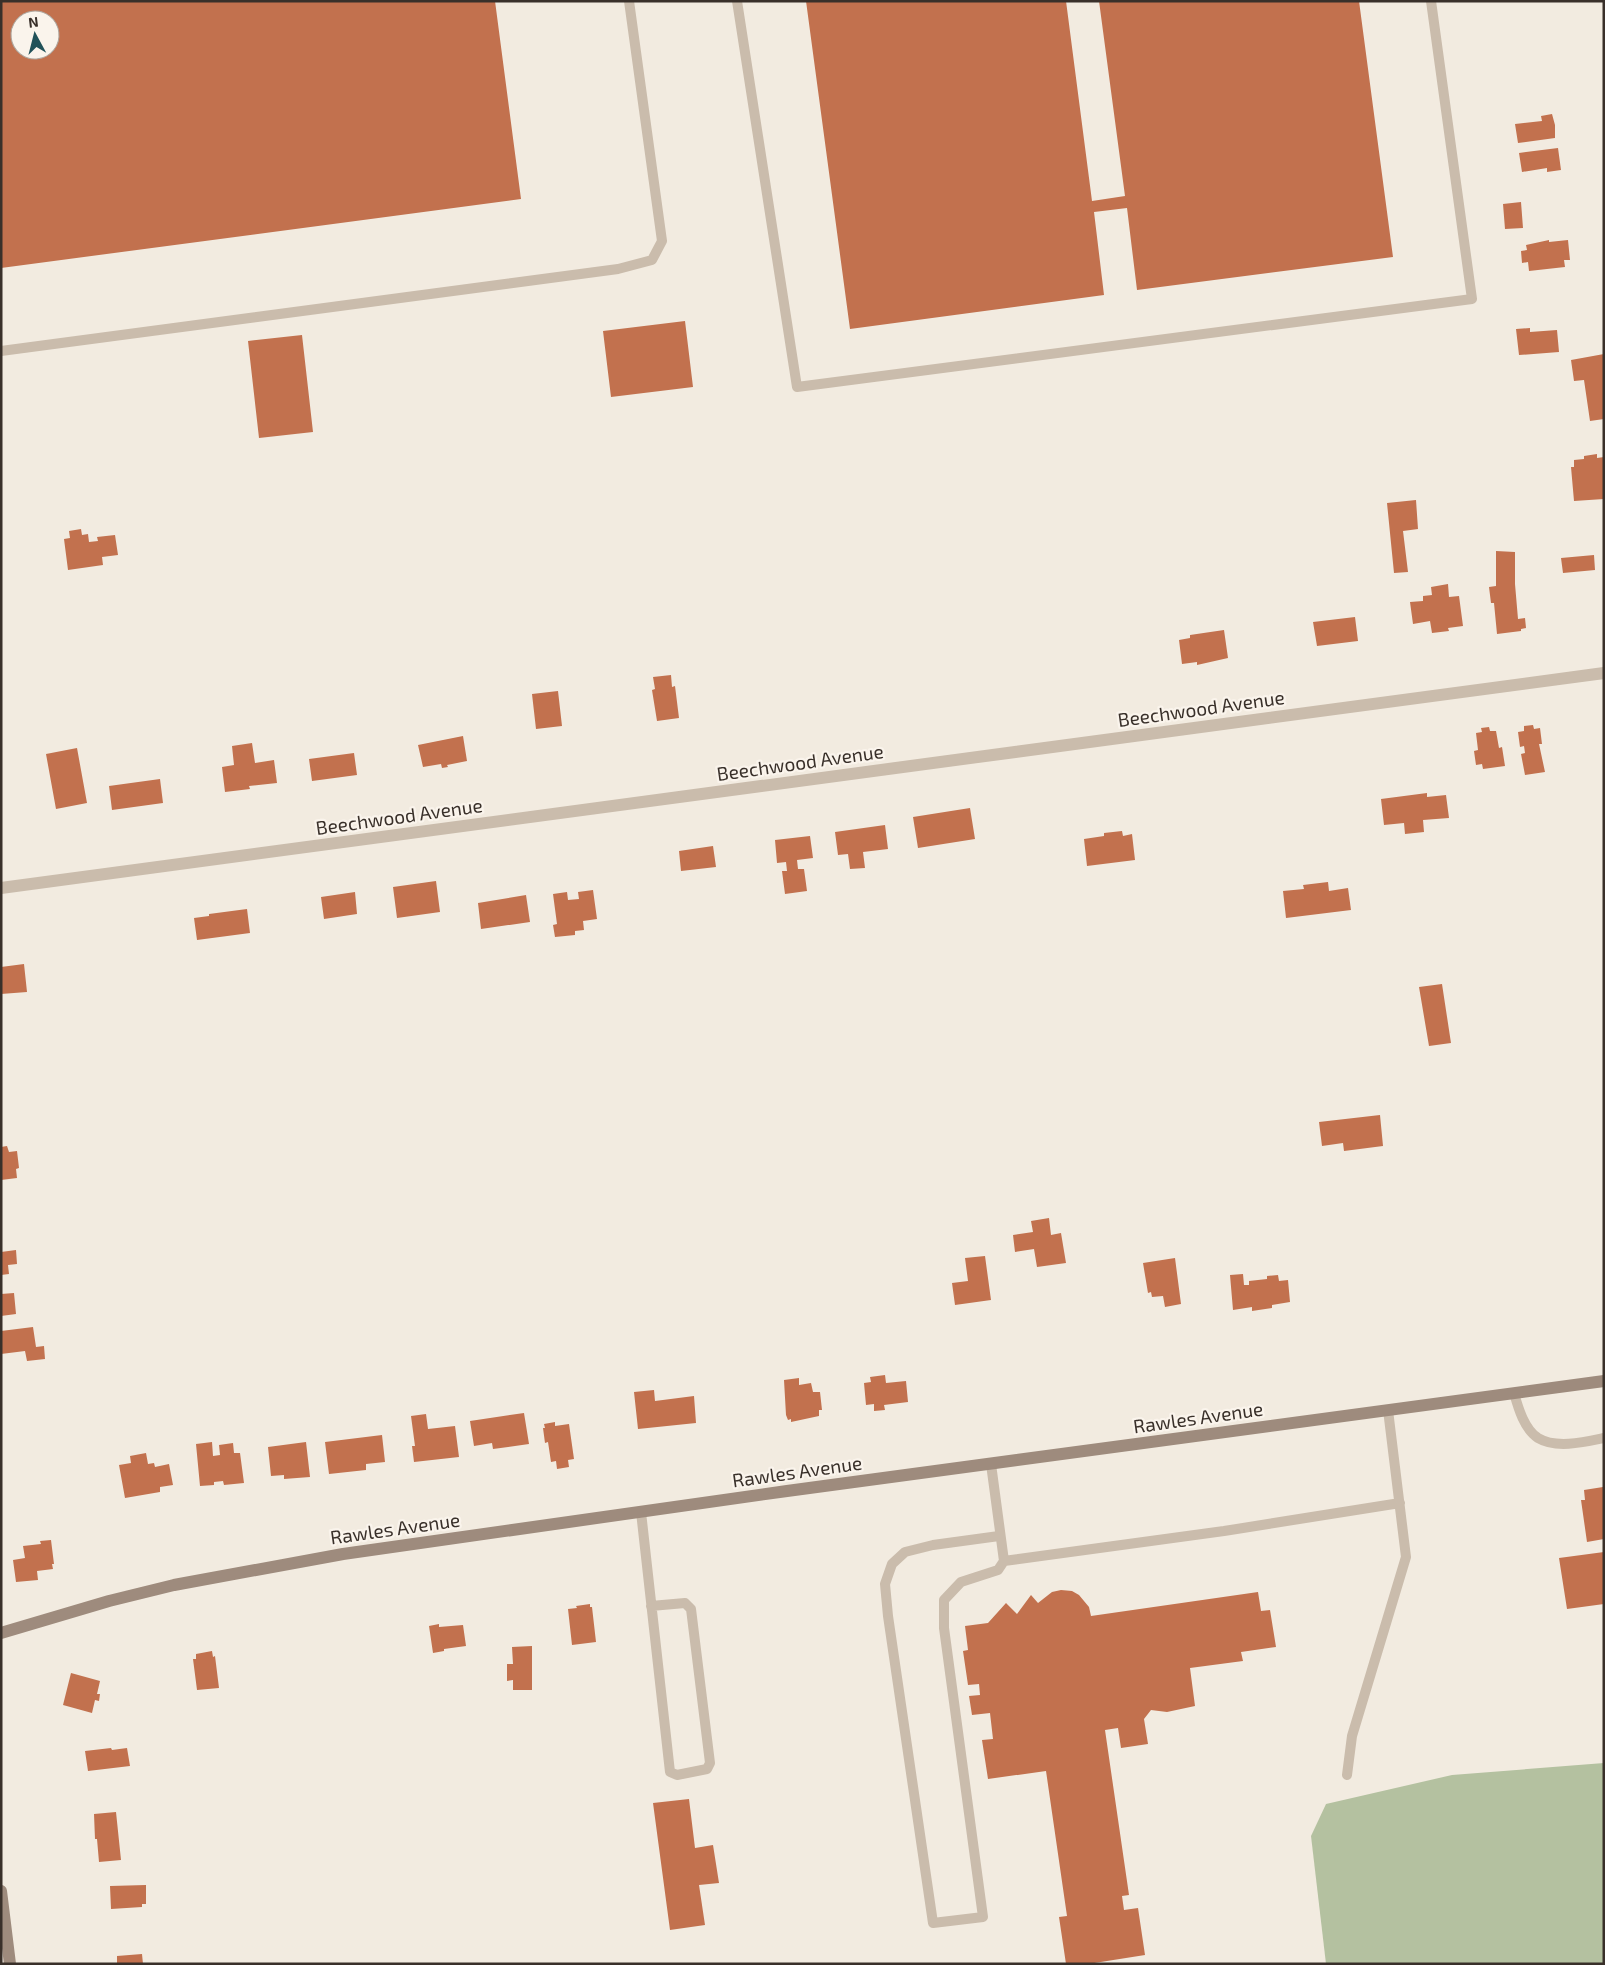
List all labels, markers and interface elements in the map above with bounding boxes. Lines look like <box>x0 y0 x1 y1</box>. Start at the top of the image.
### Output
north arrow <box>10 10 60 60</box>
text: N <box>27 13 39 31</box>
street label: Beechwood Avenue <box>1116 685 1286 731</box>
street label: Beechwood Avenue <box>715 739 885 785</box>
street label: Beechwood Avenue <box>314 793 484 839</box>
street label: Rawles Avenue <box>1132 1397 1264 1437</box>
street label: Rawles Avenue <box>731 1451 863 1491</box>
street label: Rawles Avenue <box>329 1508 461 1548</box>

